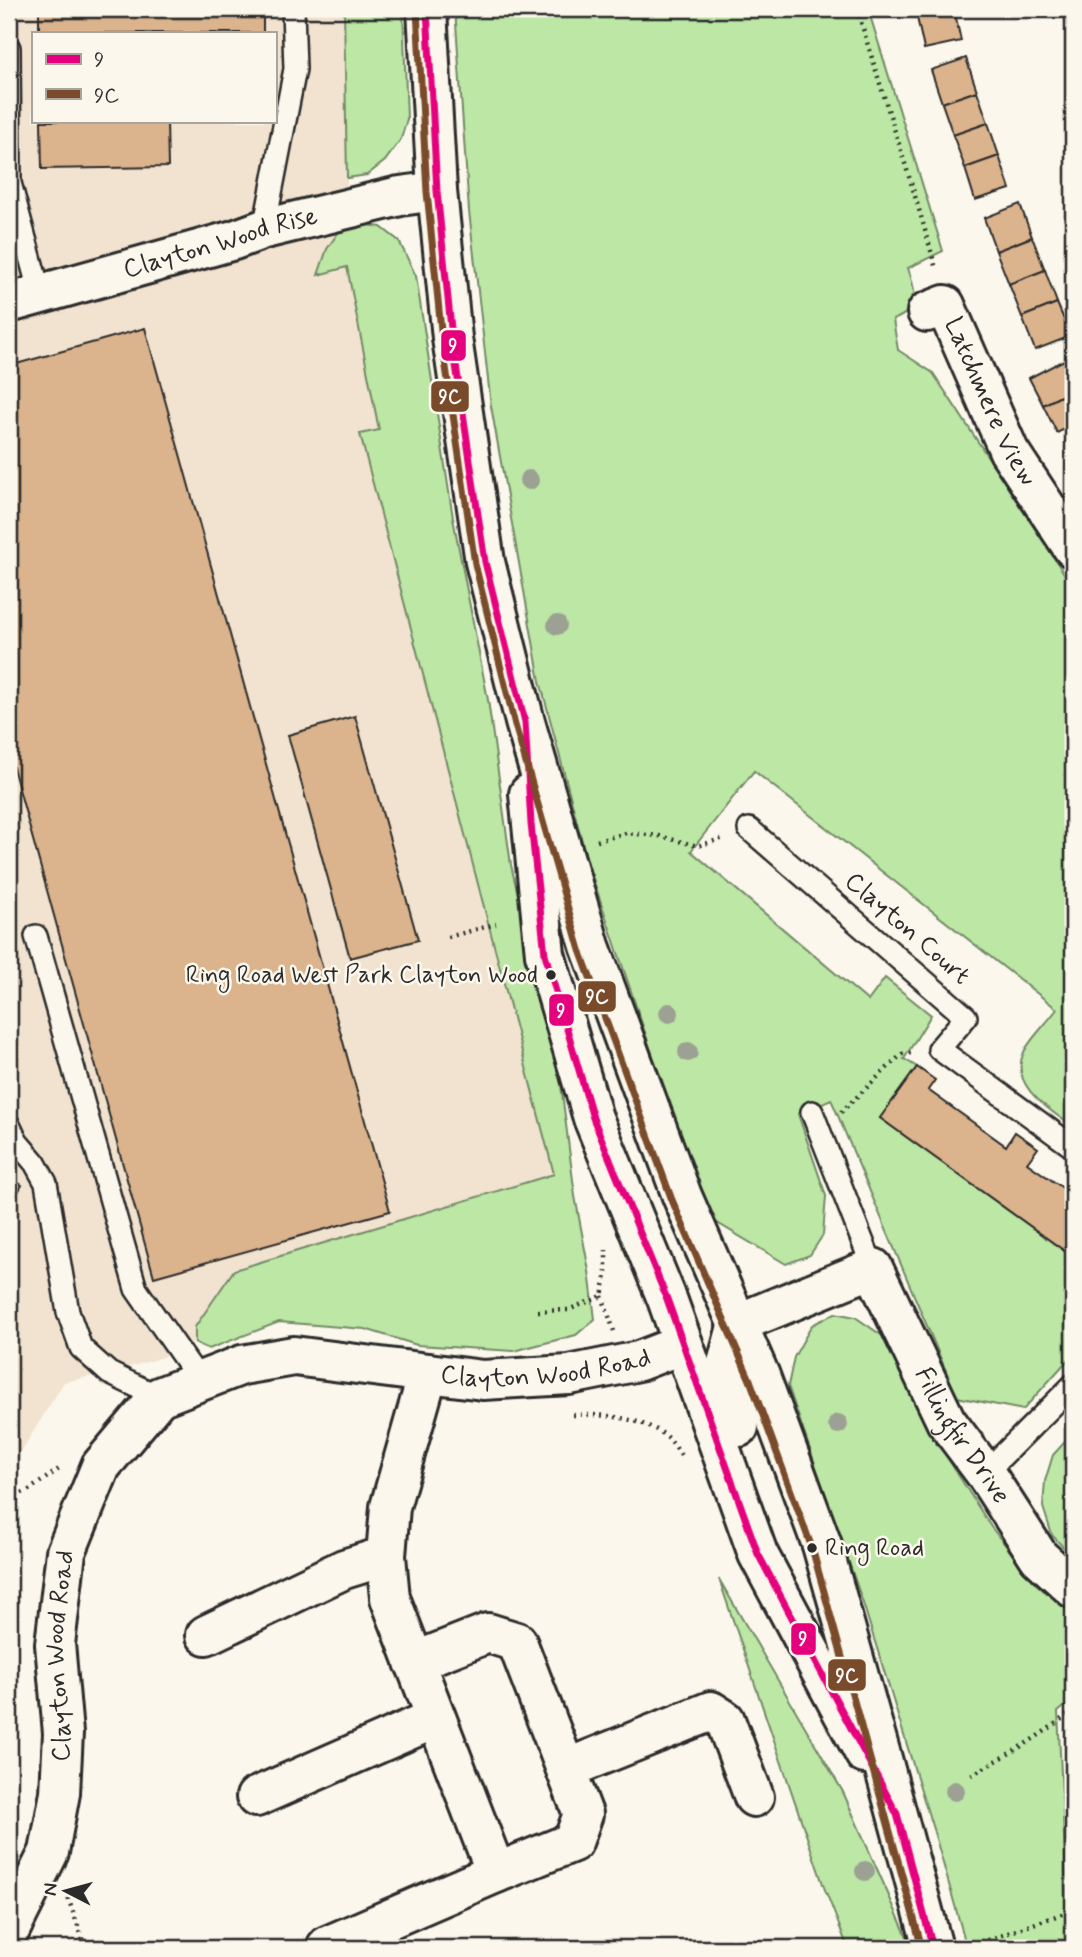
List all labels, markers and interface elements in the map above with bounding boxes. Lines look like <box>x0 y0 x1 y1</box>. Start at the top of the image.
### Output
legend <box>32 32 276 122</box>
text: 9 <box>94 46 104 74</box>
text: 9C <box>94 82 119 110</box>
street label: Clayton Wood Rise <box>120 200 321 287</box>
street label: Latchmere View <box>935 312 1045 493</box>
line badge: 9 <box>440 329 467 362</box>
text: 9 <box>448 334 458 359</box>
line badge: 9C <box>430 380 470 413</box>
text: 9C <box>439 385 462 410</box>
street label: Clayton Court <box>837 865 977 993</box>
place label: Ring Road West Park Clayton Wood <box>186 960 538 993</box>
marker: Ring Road West Park Clayton Wood <box>544 968 558 982</box>
line badge: 9C <box>577 980 617 1013</box>
text: 9C <box>586 985 609 1010</box>
line badge: 9 <box>548 993 575 1027</box>
text: 9 <box>556 999 566 1024</box>
street label: Clayton Wood Road <box>438 1341 656 1397</box>
street label: Fillingfir Drive <box>906 1362 1018 1511</box>
place label: Ring Road <box>825 1533 924 1566</box>
marker: Ring Road <box>805 1541 819 1555</box>
street label: Clayton Wood Road <box>38 1548 83 1762</box>
line badge: 9 <box>790 1622 817 1656</box>
text: 9 <box>798 1627 808 1652</box>
line badge: 9C <box>827 1658 867 1692</box>
text: 9C <box>836 1664 859 1689</box>
north arrow <box>32 1856 102 1926</box>
text: N <box>37 1882 64 1897</box>

